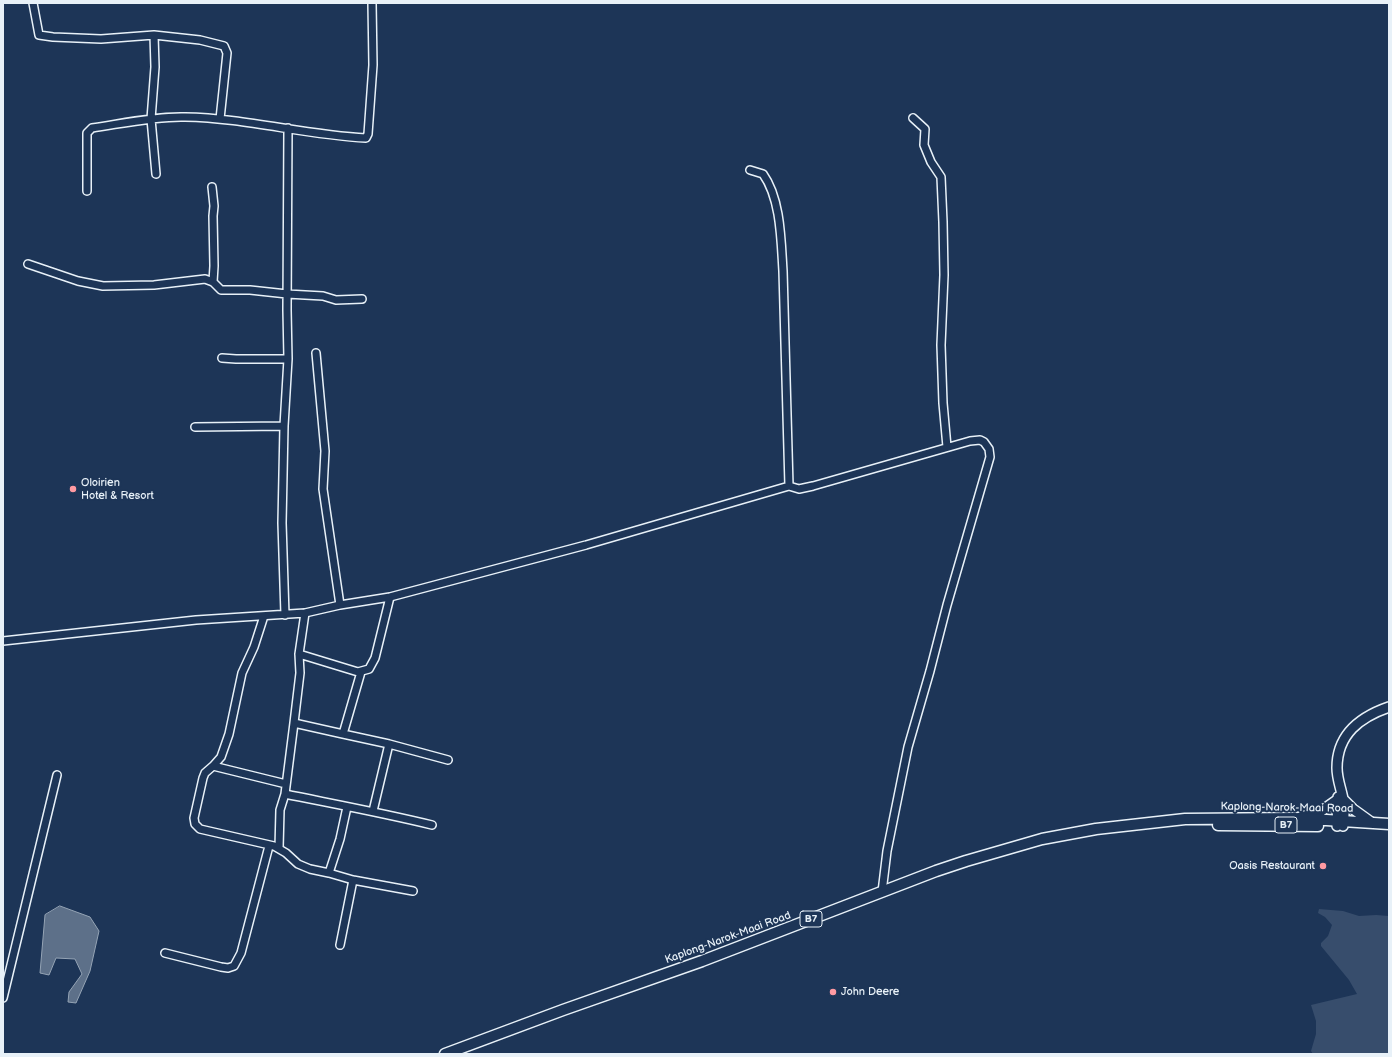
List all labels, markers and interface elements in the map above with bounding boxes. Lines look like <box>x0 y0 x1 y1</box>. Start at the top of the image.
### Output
place label: Oloirien Hotel & Resort <box>81 476 154 502</box>
marker: Oloirien Hotel & Resort <box>68 484 78 494</box>
street label: Kaplong-Narok-Maai Road <box>1221 800 1353 816</box>
road number: B7 <box>1275 817 1297 833</box>
place label: Oasis Restaurant <box>1229 859 1315 873</box>
marker: Oasis Restaurant <box>1318 861 1328 871</box>
street label: Kaplong-Narok-Maai Road <box>663 909 793 967</box>
road number: B7 <box>800 911 822 927</box>
place label: John Deere <box>841 985 899 999</box>
marker: John Deere <box>828 987 838 997</box>

